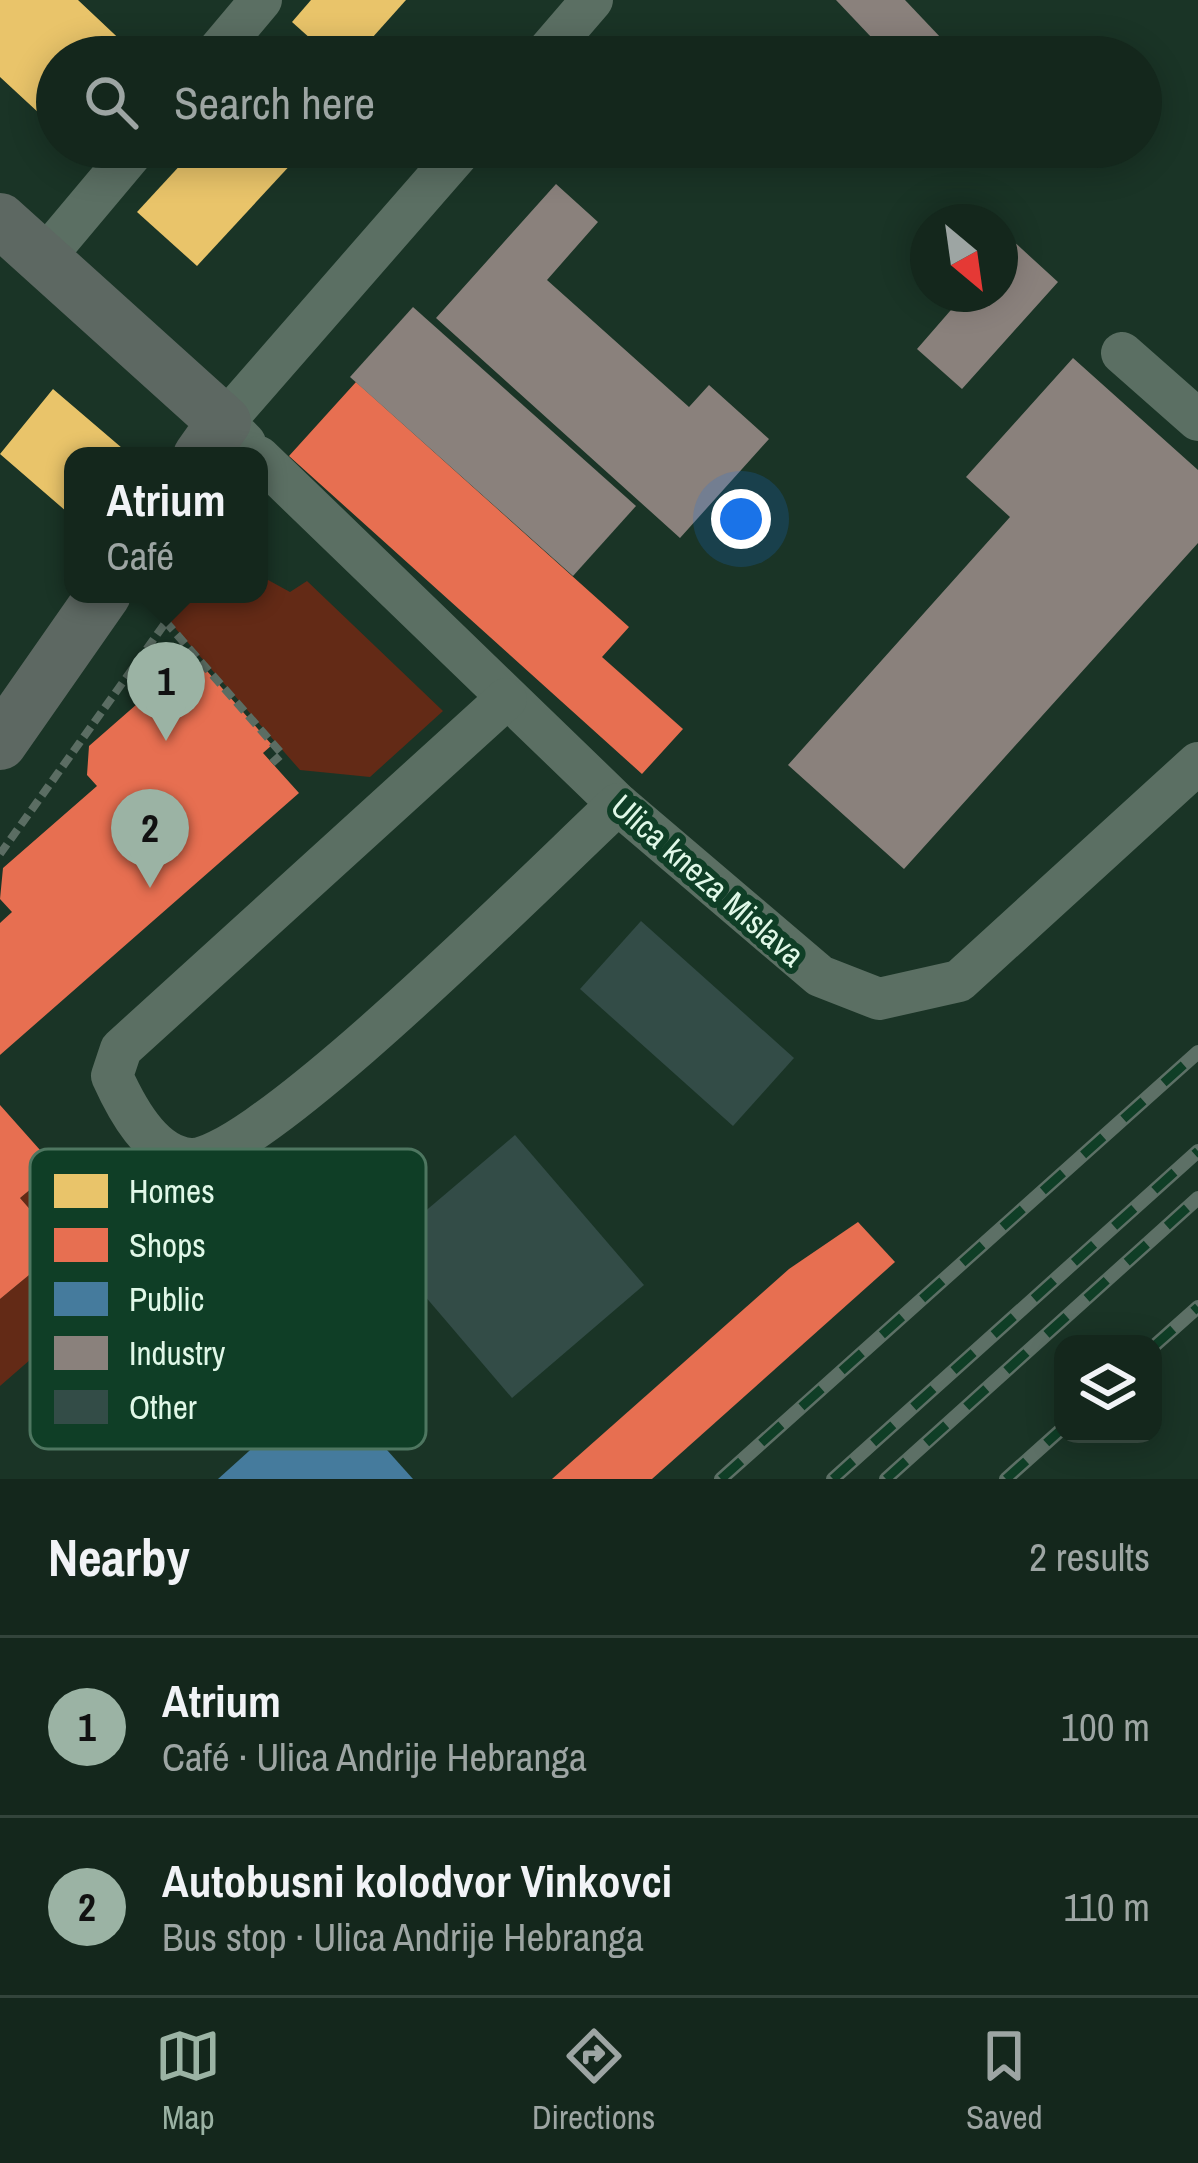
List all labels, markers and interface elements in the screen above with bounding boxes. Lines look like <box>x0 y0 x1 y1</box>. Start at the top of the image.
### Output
search box <box>36 36 1162 168</box>
icon: search <box>78 69 144 135</box>
text: Search here <box>174 72 375 133</box>
north arrow <box>910 204 1018 312</box>
popup <box>64 447 268 603</box>
text: Atrium <box>107 469 225 530</box>
your location <box>711 489 771 549</box>
text: Café <box>107 530 174 582</box>
pin: 1 <box>127 642 205 741</box>
street label: Ulica kneza Mislava <box>602 784 814 976</box>
pin: 2 <box>111 789 189 888</box>
legend <box>30 1149 426 1449</box>
text: Homes <box>129 1169 215 1213</box>
text: Shops <box>129 1223 206 1267</box>
text: Public <box>129 1277 204 1321</box>
text: Industry <box>129 1331 226 1375</box>
map controls <box>1054 1335 1162 1443</box>
button: layers <box>1054 1335 1162 1443</box>
text: Other <box>129 1385 197 1429</box>
text: Nearby <box>48 1523 190 1592</box>
text: 2 results <box>1029 1531 1150 1583</box>
text: Atrium <box>162 1670 281 1731</box>
text: 1 <box>78 1701 96 1753</box>
text: 100 m <box>1061 1701 1150 1753</box>
text: Café · Ulica Andrije Hebranga <box>162 1731 587 1783</box>
text: Autobusni kolodvor Vinkovci <box>162 1850 672 1911</box>
text: 2 <box>78 1881 96 1933</box>
text: 110 m <box>1063 1881 1150 1933</box>
text: Bus stop · Ulica Andrije Hebranga <box>162 1911 644 1963</box>
tab: Map <box>155 2023 221 2139</box>
tab: Directions <box>532 2023 655 2139</box>
tab: Saved <box>966 2023 1043 2139</box>

